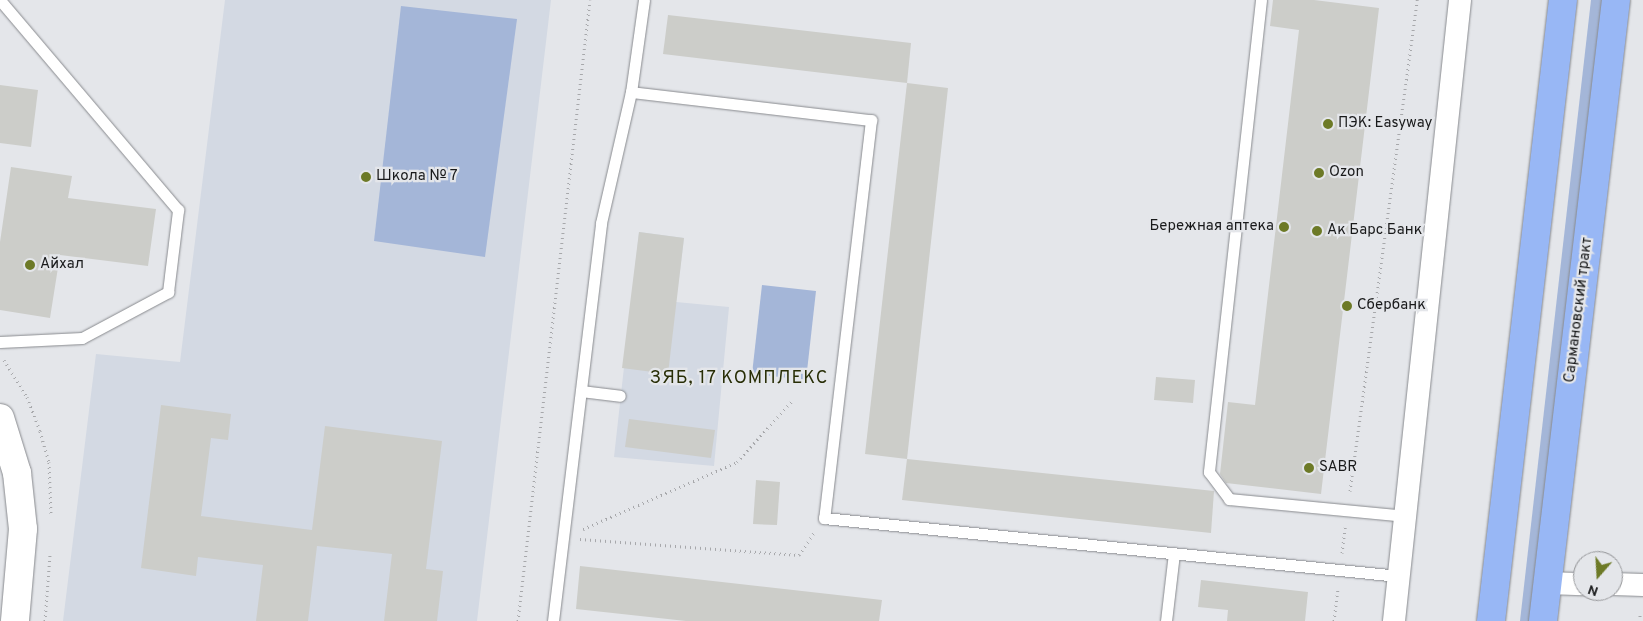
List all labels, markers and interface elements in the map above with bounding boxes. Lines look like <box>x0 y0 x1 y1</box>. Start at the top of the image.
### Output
place label: ПЭК: Easyway <box>1338 115 1432 133</box>
marker: ПЭК: Easyway <box>1322 118 1334 130</box>
place label: Ozon <box>1329 164 1364 182</box>
marker: Ozon <box>1313 167 1325 179</box>
place label: Школа № 7 <box>376 168 458 186</box>
marker: Школа № 7 <box>360 171 372 183</box>
place label: Бережная аптека <box>1149 218 1274 236</box>
marker: Бережная аптека <box>1278 221 1290 233</box>
place label: Ак Барс Банк <box>1327 222 1422 240</box>
marker: Ак Барс Банк <box>1311 225 1323 237</box>
street label: Сармановский тракт <box>1561 236 1597 384</box>
place label: Айхал <box>40 256 84 274</box>
marker: Айхал <box>24 259 36 271</box>
place label: Сбербанк <box>1357 297 1426 315</box>
marker: Сбербанк <box>1341 300 1353 312</box>
district label: ЗЯБ, 17 КОМПЛЕКС <box>647 368 831 390</box>
place label: SABR <box>1319 459 1357 477</box>
marker: SABR <box>1303 462 1315 474</box>
north arrow <box>1573 551 1623 601</box>
text: N <box>1586 580 1601 599</box>

